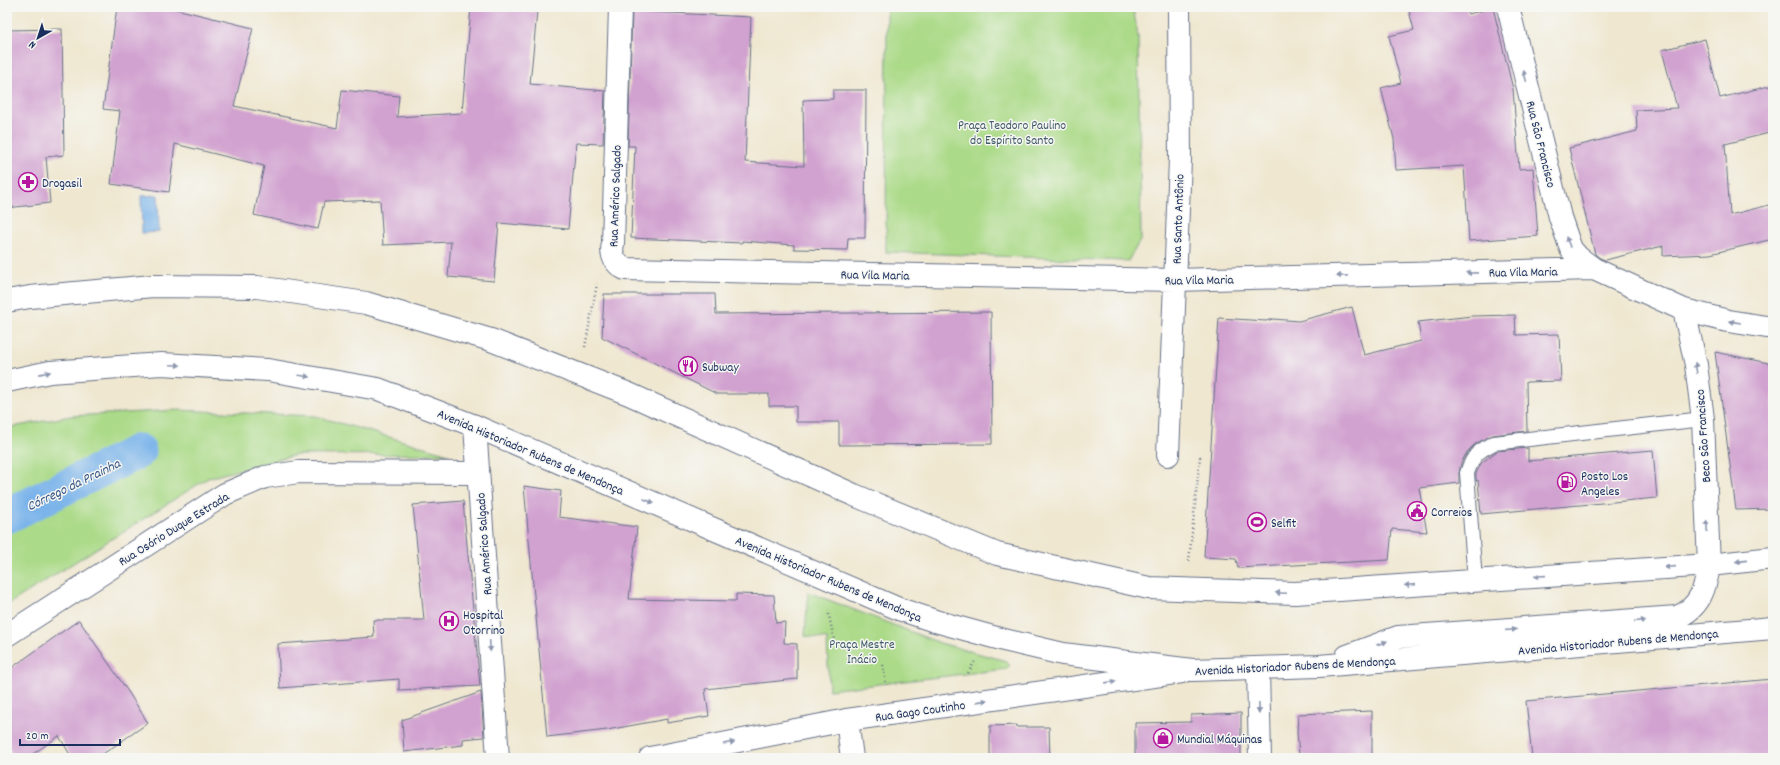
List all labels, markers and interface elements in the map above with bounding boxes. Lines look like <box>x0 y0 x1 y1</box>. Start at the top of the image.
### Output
north arrow <box>18 18 58 58</box>
text: N <box>25 36 40 52</box>
one-way arrow <box>1521 70 1527 82</box>
street label: Rua São Francisco <box>1520 99 1560 190</box>
park label: Praça Teodoro Paulino do Espírito Santo <box>958 117 1066 151</box>
street label: Rua Américo Salgado <box>605 144 628 248</box>
pharmacy icon: Drogasil <box>17 171 39 193</box>
street label: Rua Santo Antônio <box>1168 173 1191 265</box>
place label: Drogasil <box>42 175 82 194</box>
one-way arrow <box>1564 236 1570 248</box>
street label: Rua Vila Maria <box>1488 263 1559 284</box>
street label: Rua Vila Maria <box>840 266 910 287</box>
one-way arrow <box>1466 269 1478 276</box>
street label: Rua Vila Maria <box>1164 271 1235 292</box>
one-way arrow <box>1335 273 1348 279</box>
one-way arrow <box>1728 319 1741 325</box>
restaurant icon: Subway <box>677 355 699 377</box>
place label: Subway <box>702 359 739 378</box>
one-way arrow <box>169 362 182 368</box>
one-way arrow <box>1693 362 1699 374</box>
one-way arrow <box>39 369 51 375</box>
one-way arrow <box>298 373 310 379</box>
street label: Beco São Francisco <box>1692 388 1717 483</box>
street label: Avenida Historiador Rubens de Mendonça <box>434 405 627 502</box>
water label: Córrego da Prainha <box>24 454 125 517</box>
place label: Posto Los Angeles <box>1581 468 1628 502</box>
fuel station icon: Posto Los Angeles <box>1556 471 1578 493</box>
street label: Rua Osório Duque Estrada <box>115 488 234 572</box>
street label: Rua Américo Salgado <box>472 492 499 596</box>
one-way arrow <box>643 498 654 504</box>
public building icon: Correios <box>1406 500 1428 522</box>
place label: Correios <box>1431 504 1472 523</box>
sports icon: Selfit <box>1246 511 1268 533</box>
place label: Selfit <box>1271 515 1297 534</box>
one-way arrow <box>1704 519 1710 532</box>
street label: Avenida Historiador Rubens de Mendonça <box>732 532 925 629</box>
one-way arrow <box>1735 558 1747 565</box>
one-way arrow <box>1664 564 1676 571</box>
one-way arrow <box>1534 573 1546 580</box>
one-way arrow <box>1404 582 1416 589</box>
one-way arrow <box>1274 590 1287 596</box>
place label: Hospital Otorrino <box>463 607 505 641</box>
hospital icon: Hospital Otorrino <box>438 610 460 632</box>
one-way arrow <box>1634 617 1646 624</box>
street label: Avenida Historiador Rubens de Mendonça <box>1517 625 1720 662</box>
one-way arrow <box>1505 626 1517 633</box>
park label: Praça Mestre Inácio <box>829 636 895 670</box>
one-way arrow <box>487 640 494 652</box>
one-way arrow <box>1377 640 1389 646</box>
street label: Avenida Historiador Rubens de Mendonça <box>1194 653 1397 682</box>
one-way arrow <box>1105 679 1117 685</box>
street label: Rua Gago Coutinho <box>874 697 967 728</box>
one-way arrow <box>976 698 988 704</box>
one-way arrow <box>1255 702 1262 714</box>
scale bar <box>20 721 120 747</box>
shop icon: Mundial Máquinas <box>1152 727 1174 749</box>
text: 20 m <box>26 728 49 745</box>
place label: Mundial Máquinas <box>1177 731 1262 750</box>
one-way arrow <box>723 739 736 745</box>

